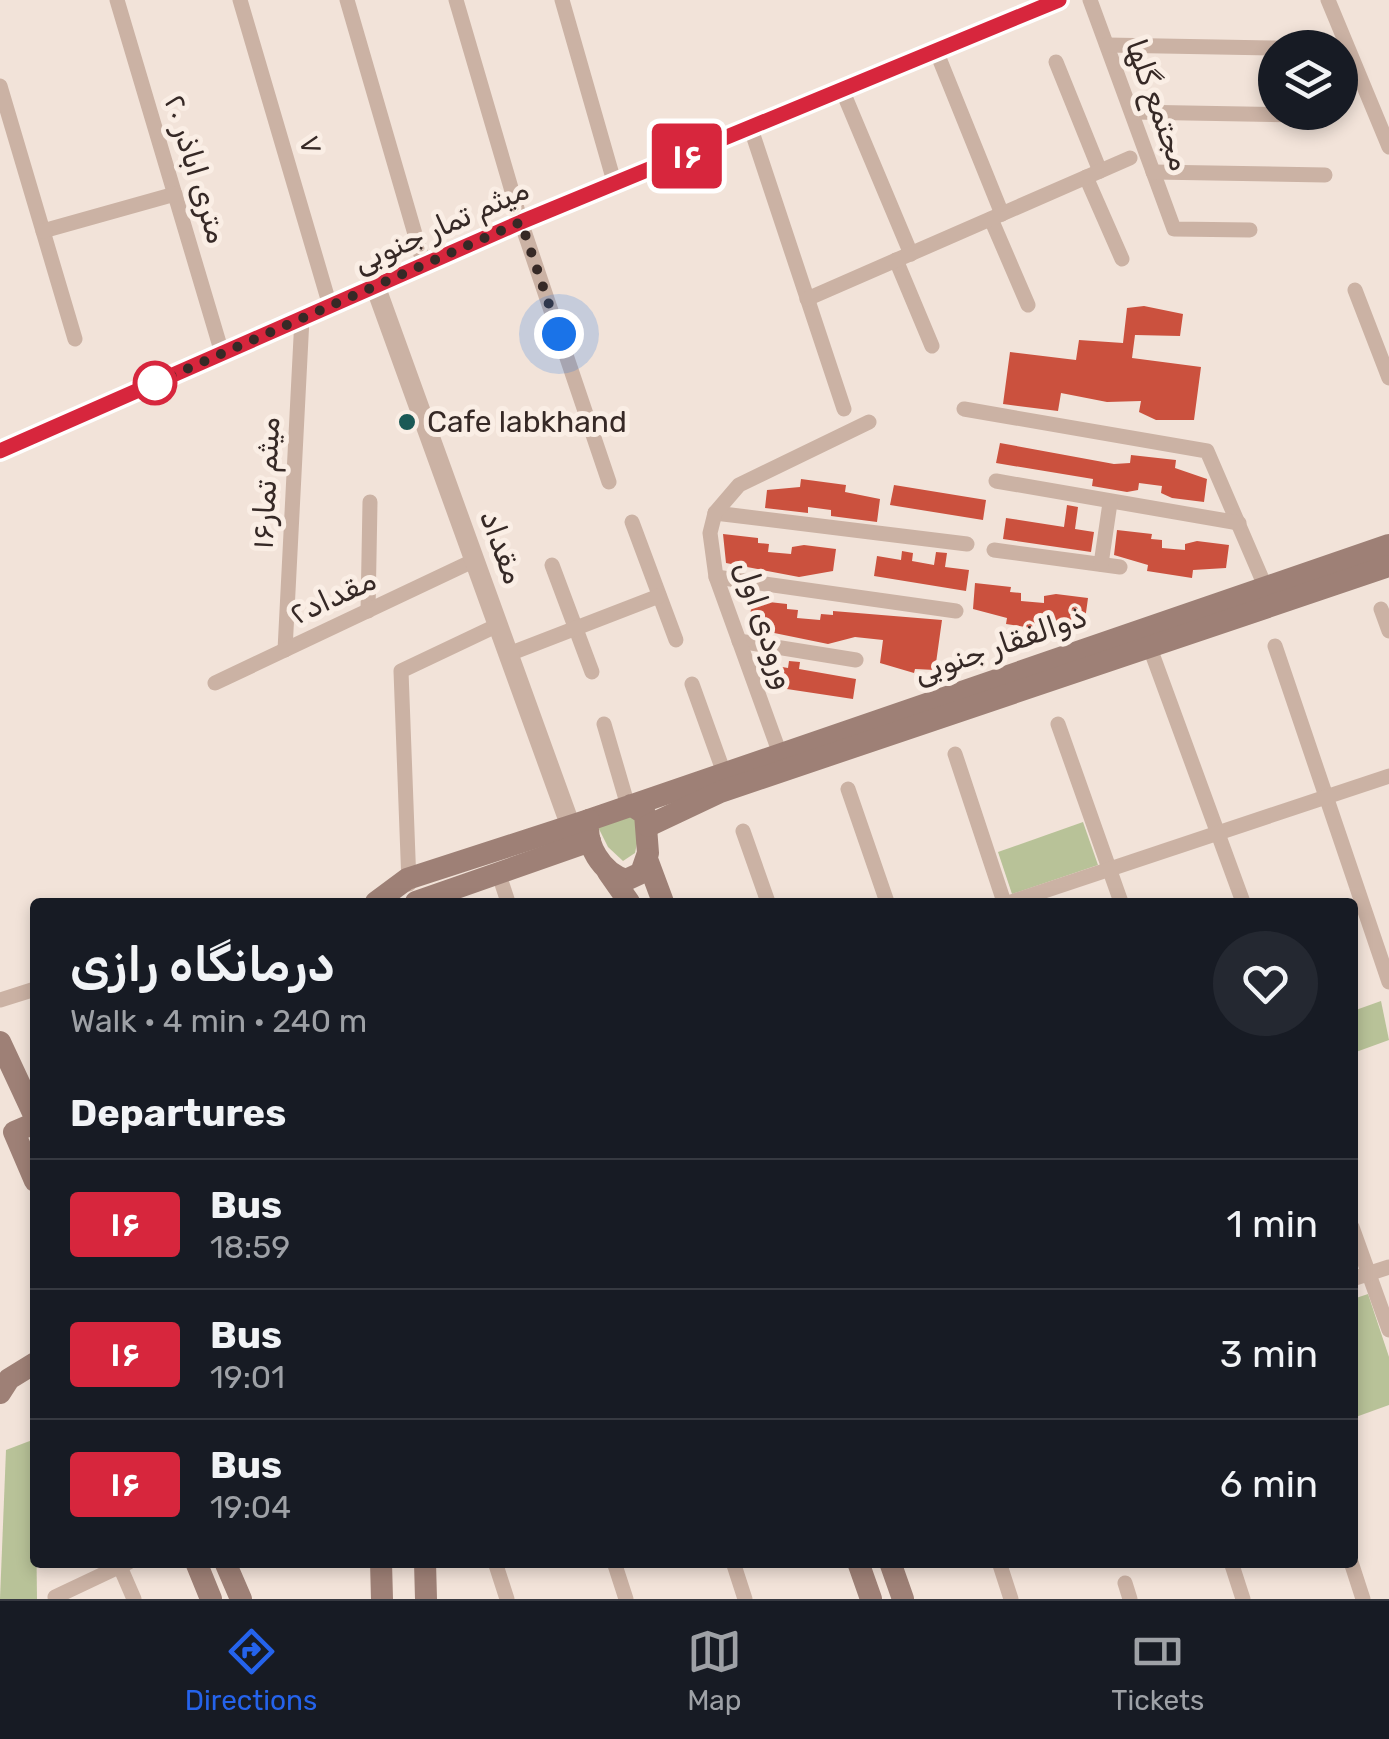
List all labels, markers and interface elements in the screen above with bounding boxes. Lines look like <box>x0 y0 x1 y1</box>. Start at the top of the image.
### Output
map controls <box>1258 30 1358 130</box>
button: layers <box>1258 30 1358 130</box>
street label: مجتمع گلها <box>1115 35 1198 176</box>
street label: ۲۰ متری اباذر <box>156 90 236 248</box>
line badge: ۱۶ <box>642 124 732 188</box>
street label: ۷ <box>291 131 331 159</box>
text: ۱۶ <box>672 135 702 177</box>
street label: میثم تمار جنوبی <box>348 171 535 282</box>
your location <box>534 309 584 359</box>
unlabelled marker <box>134 362 176 404</box>
place label: Cafe labkhand <box>427 404 627 440</box>
marker: Cafe labkhand <box>396 411 418 433</box>
street label: میثم تمار۱۶ <box>245 416 288 550</box>
street label: مقداد <box>472 505 532 589</box>
street label: ورودی اول <box>727 557 803 693</box>
street label: مقداد۲ <box>284 561 382 633</box>
street label: ذوالفقار جنوبی <box>909 599 1091 691</box>
button: heart <box>1213 931 1318 1036</box>
text: درمانگاه رازی <box>70 936 335 993</box>
text: Walk · 4 min · 240 m <box>70 1002 367 1040</box>
text: Departures <box>70 1090 286 1136</box>
text: Bus <box>210 1182 282 1228</box>
text: 1 min <box>1226 1201 1318 1247</box>
text: ۱۶ <box>110 1203 140 1245</box>
text: 18:59 <box>210 1228 290 1266</box>
text: Bus <box>210 1312 282 1358</box>
text: 3 min <box>1220 1331 1318 1377</box>
text: ۱۶ <box>110 1333 140 1375</box>
text: 19:01 <box>210 1358 285 1396</box>
text: Bus <box>210 1442 282 1488</box>
text: 6 min <box>1220 1461 1318 1507</box>
text: ۱۶ <box>110 1463 140 1505</box>
text: 19:04 <box>210 1488 291 1526</box>
tab: Directions <box>185 1624 317 1717</box>
tab: Map <box>687 1624 742 1717</box>
tab: Tickets <box>1111 1624 1204 1717</box>

